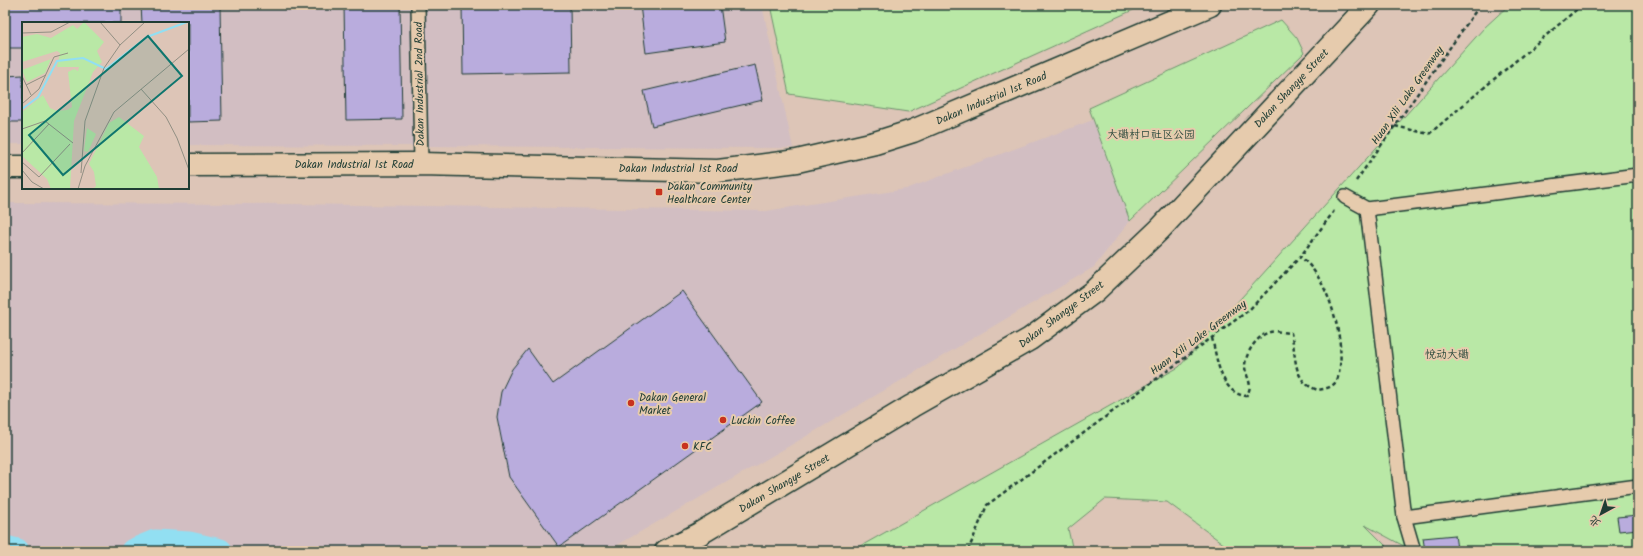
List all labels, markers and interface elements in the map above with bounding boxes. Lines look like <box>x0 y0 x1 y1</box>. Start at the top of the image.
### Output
street label: Dakan Industrial 2nd Road <box>410 21 430 146</box>
inset map <box>22 22 189 189</box>
street label: Huan Xili Lake Greenway <box>1367 42 1449 149</box>
street label: Dakan Shangye Street <box>1250 44 1334 133</box>
street label: Dakan Industrial 1st Road <box>933 67 1050 130</box>
park label: 大磡村口社区公园 <box>1107 126 1195 144</box>
street label: Dakan Industrial 1st Road <box>294 156 414 174</box>
street label: Dakan Industrial 1st Road <box>618 160 738 178</box>
place label: Dakan Community Healthcare Center <box>667 178 753 209</box>
marker: Dakan Community Healthcare Center <box>654 187 664 197</box>
street label: Dakan Shangye Street <box>1015 276 1109 353</box>
street label: Huan Xili Lake Greenway <box>1147 295 1251 380</box>
park label: 悦动大磡 <box>1425 346 1469 364</box>
place label: Dakan General Market <box>639 389 706 420</box>
marker: Dakan General Market <box>626 398 636 408</box>
place label: Luckin Coffee <box>731 412 795 430</box>
marker: Luckin Coffee <box>718 415 728 425</box>
place label: KFC <box>693 438 712 456</box>
marker: KFC <box>680 441 690 451</box>
street label: Dakan Shangye Street <box>736 449 834 518</box>
north arrow <box>1581 494 1621 534</box>
text: 北 <box>1585 510 1605 531</box>

